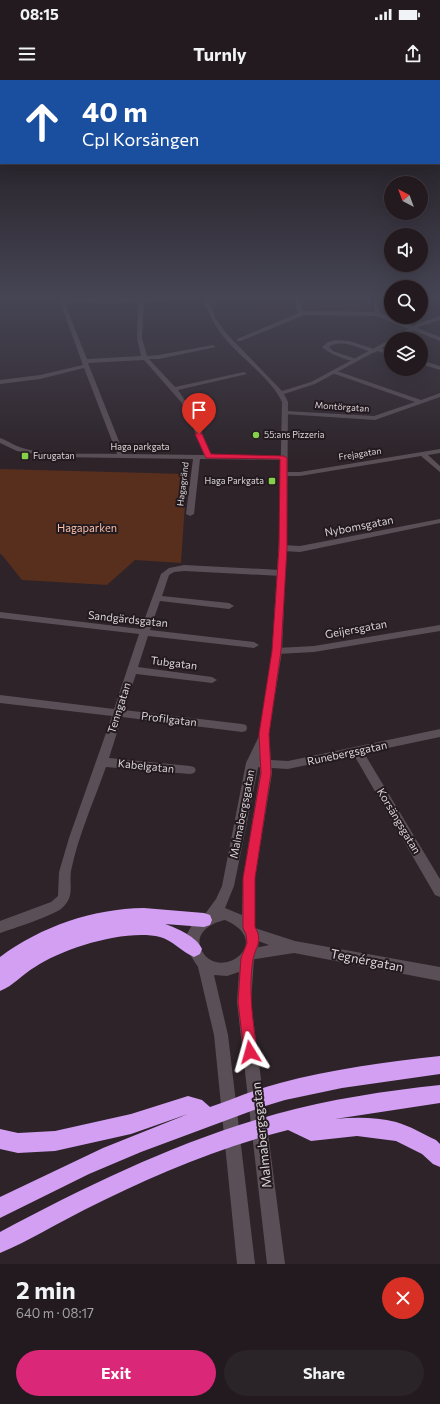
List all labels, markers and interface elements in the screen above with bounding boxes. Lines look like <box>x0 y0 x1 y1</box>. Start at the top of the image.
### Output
text: 08:15 <box>20 5 59 23</box>
icon: menu <box>16 43 38 65</box>
text: Turnly <box>193 43 247 65</box>
icon: share <box>402 43 424 65</box>
text: 40 m <box>82 94 148 128</box>
icon: ahead <box>16 96 68 148</box>
text: Cpl Korsängen <box>82 128 199 150</box>
north arrow <box>384 176 428 220</box>
map controls <box>384 176 428 376</box>
button: sound <box>384 228 428 272</box>
button: search <box>384 280 428 324</box>
button: layers <box>384 332 428 376</box>
pin <box>182 393 216 434</box>
icon: arrive <box>188 399 210 421</box>
street label: Montörgatan <box>314 399 370 414</box>
place label: 55:ans Pizzeria <box>264 429 325 440</box>
marker: 55:ans Pizzeria <box>251 430 261 440</box>
street label: Haga parkgata <box>110 441 170 452</box>
street label: Frejagatan <box>338 445 382 462</box>
place label: Furugatan <box>33 450 75 461</box>
marker: Furugatan <box>20 451 30 461</box>
street label: Hagagränd <box>174 461 191 507</box>
place label: Haga Parkgata <box>205 475 264 486</box>
marker: Haga Parkgata <box>267 476 277 486</box>
street label: Nybomsgatan <box>323 512 394 539</box>
park label: Hagaparken <box>57 521 117 534</box>
street label: Sandgärdsgatan <box>87 608 169 629</box>
street label: Geijersgatan <box>324 617 388 640</box>
street label: Tubgatan <box>150 653 198 672</box>
street label: Tenngatan <box>104 681 133 735</box>
street label: Profilgatan <box>141 709 198 728</box>
street label: Runebergsgatan <box>306 738 388 767</box>
street label: Kabelgatan <box>117 756 175 775</box>
street label: Malmabergsgatan <box>227 768 256 859</box>
street label: Korsängsgatan <box>375 786 424 856</box>
street label: Tegnérgatan <box>329 945 405 975</box>
position arrow <box>229 1031 271 1073</box>
street label: Malmabergsgatan <box>247 1081 275 1189</box>
text: 2 min <box>16 1275 76 1304</box>
button: close <box>382 1277 424 1319</box>
text: 640 m · 08:17 <box>16 1305 94 1321</box>
button: Exit <box>16 1350 216 1396</box>
button: Share <box>224 1350 424 1396</box>

